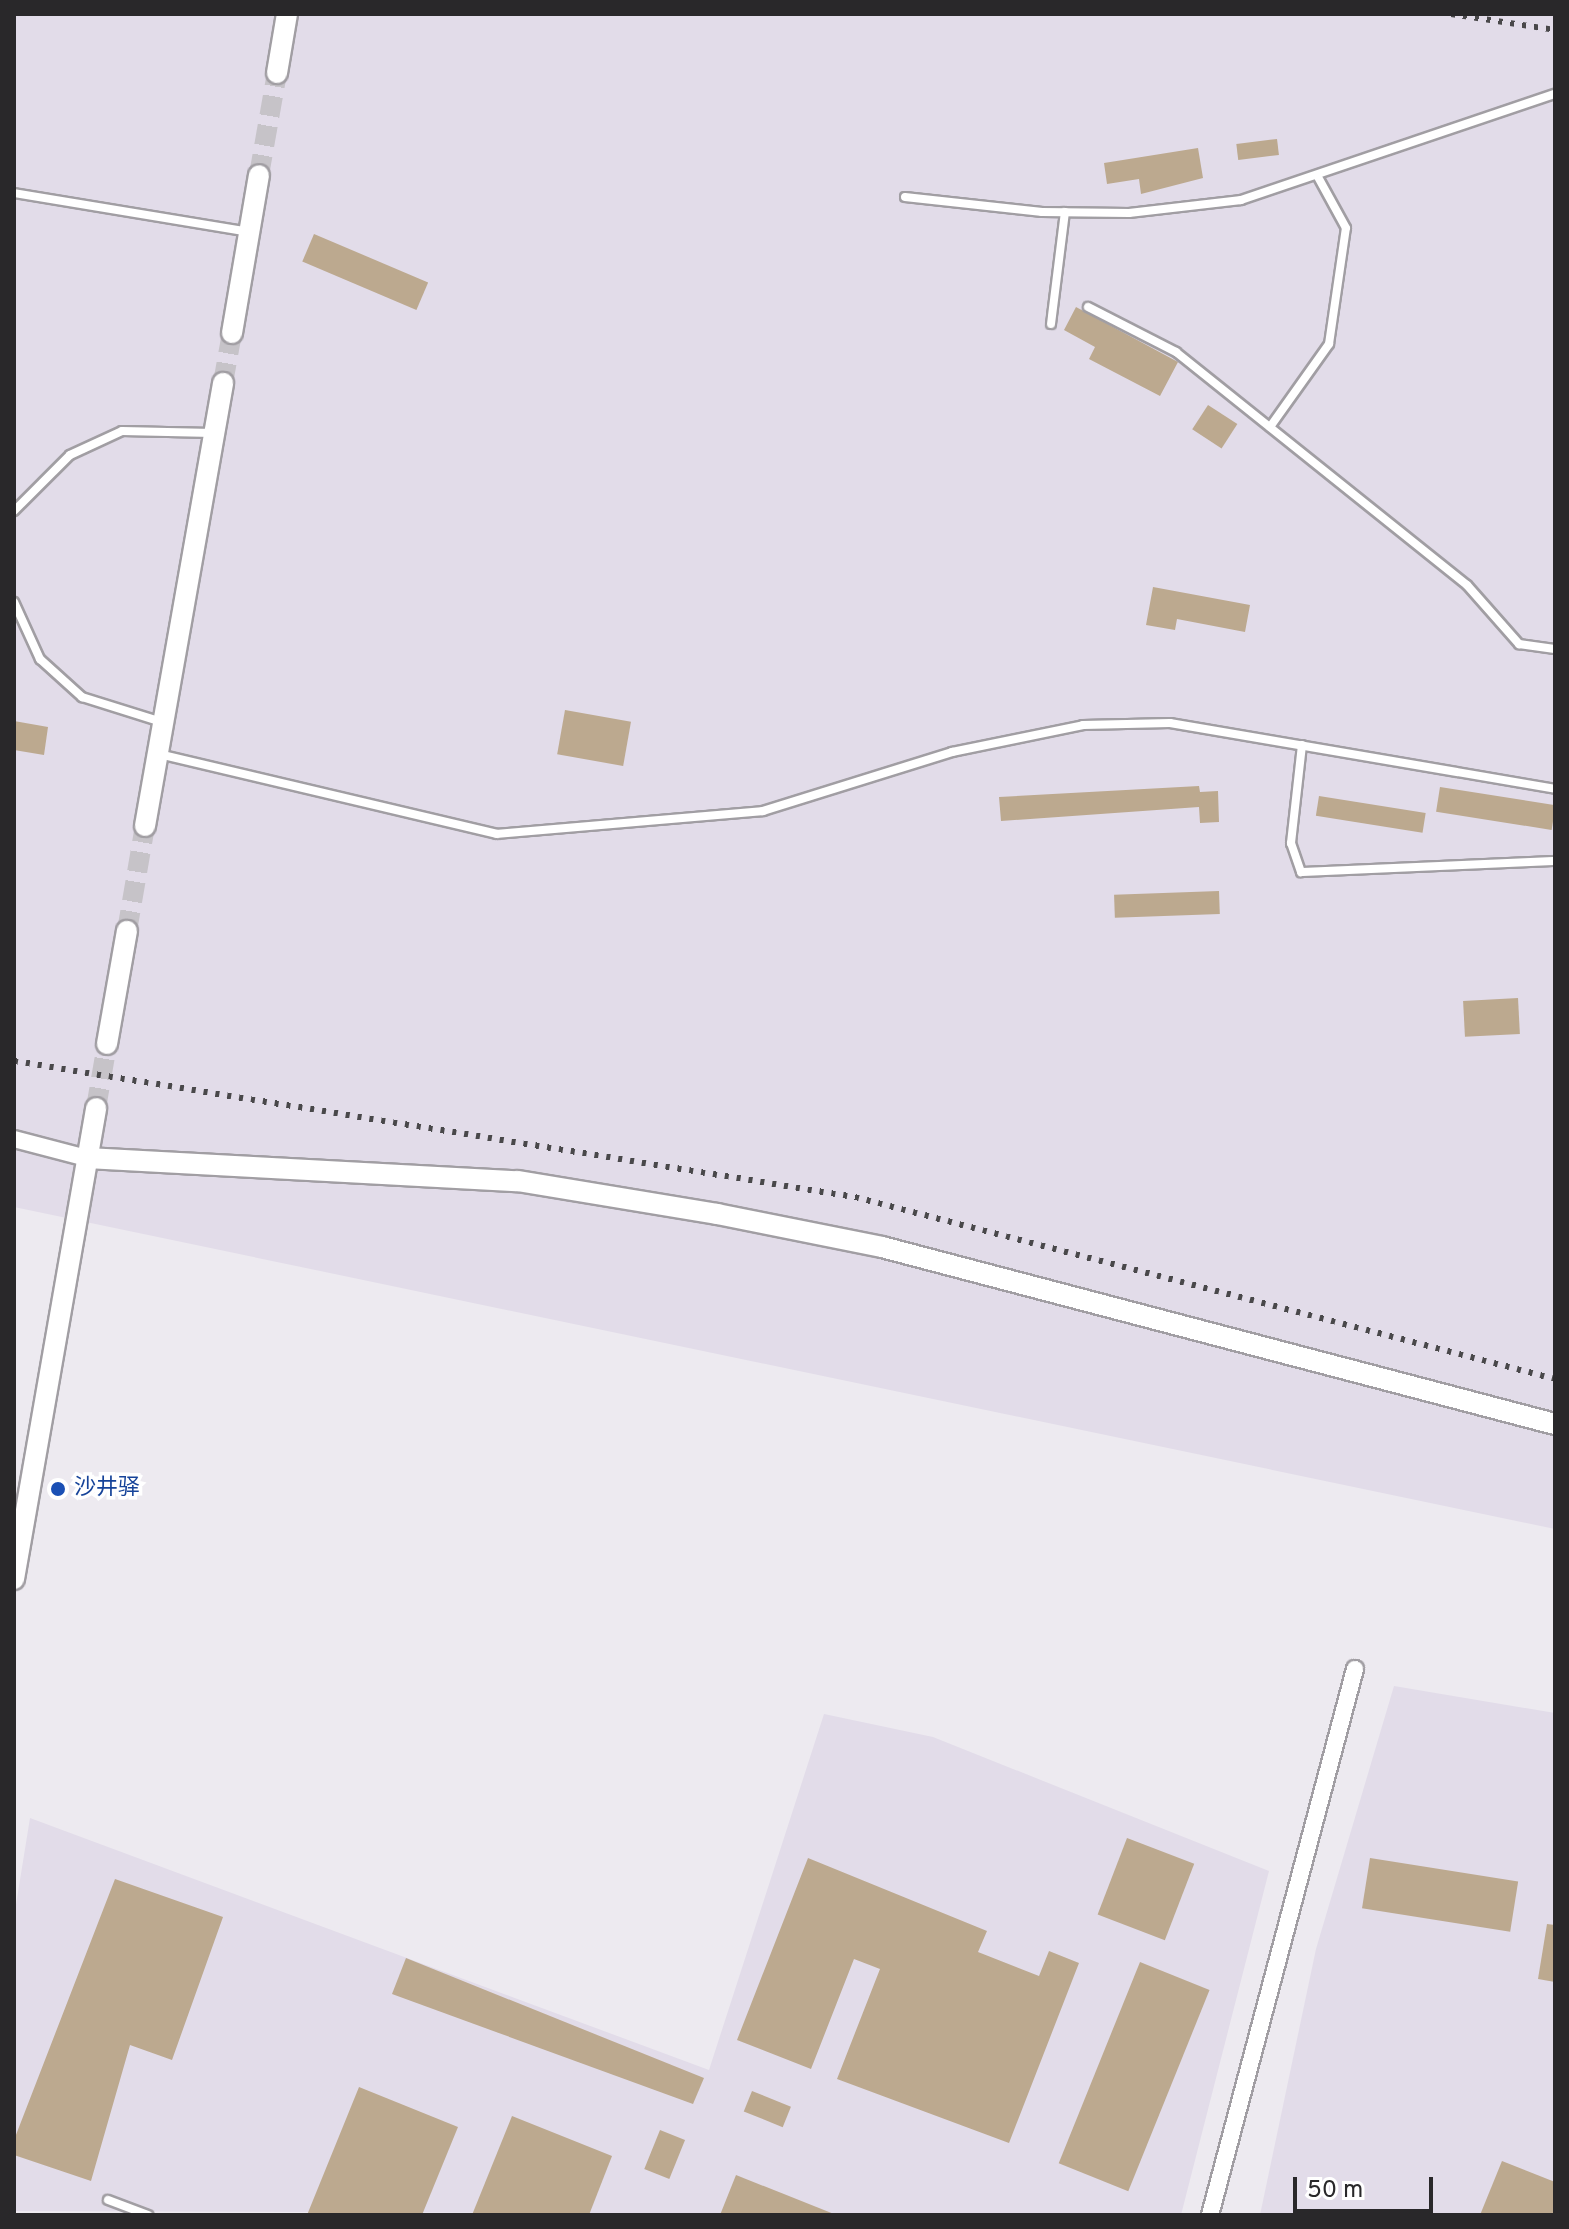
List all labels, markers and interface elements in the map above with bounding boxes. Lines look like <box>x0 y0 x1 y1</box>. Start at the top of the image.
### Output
place label: 沙井驿 <box>74 1476 140 1502</box>
marker: 沙井驿 <box>49 1480 67 1498</box>
scale bar <box>1297 2161 1437 2211</box>
text: 50 m <box>1307 2176 1363 2206</box>

